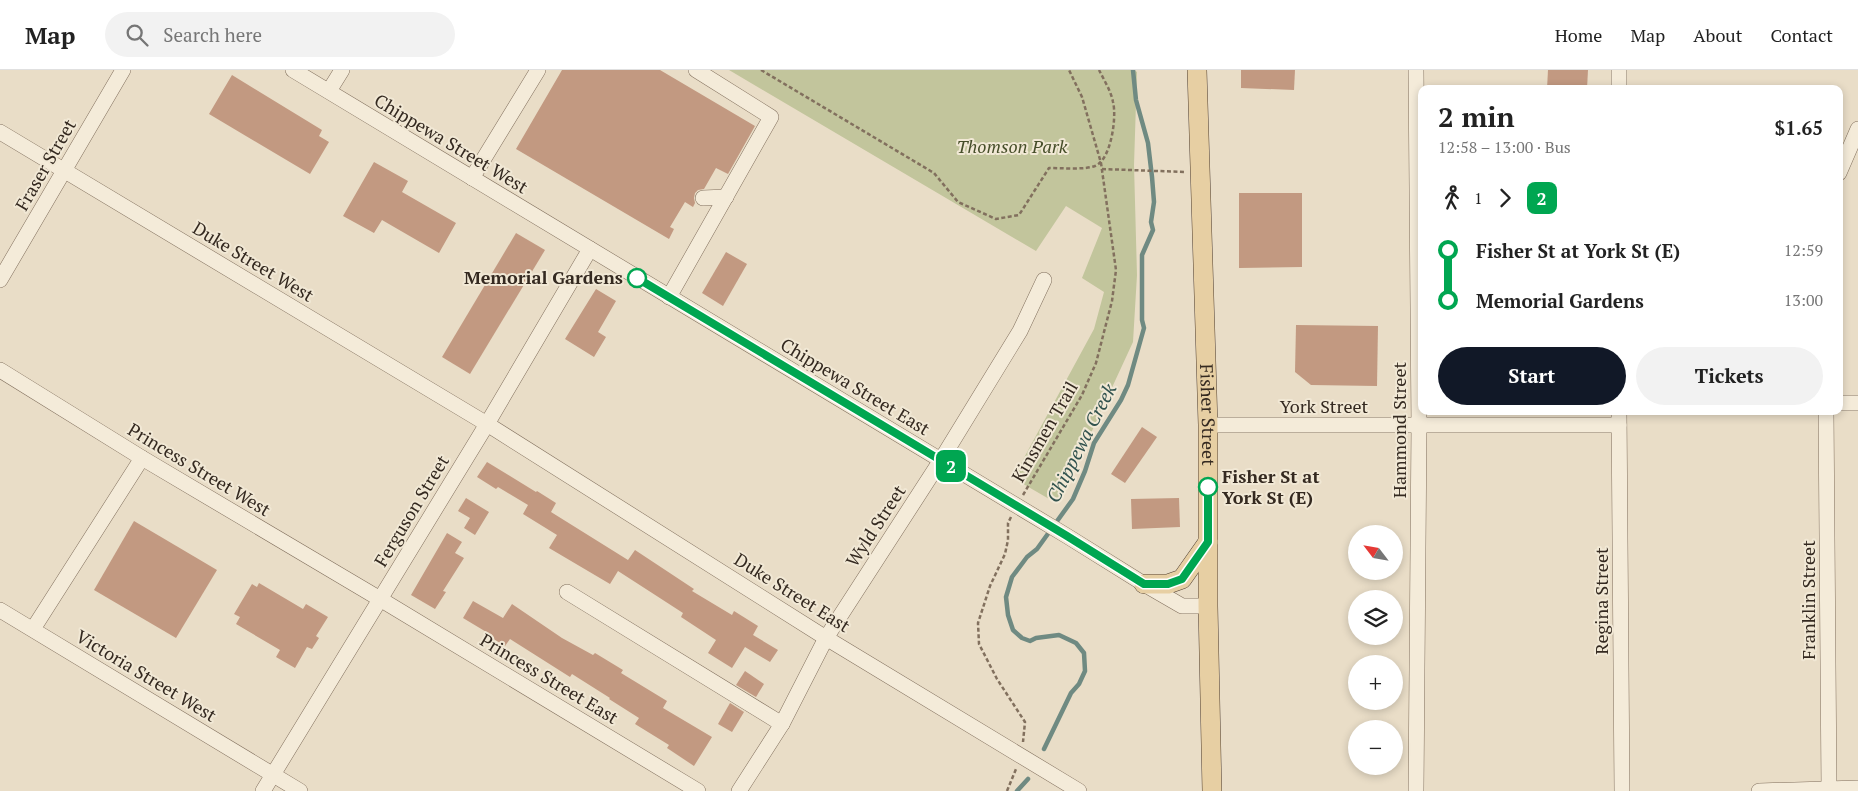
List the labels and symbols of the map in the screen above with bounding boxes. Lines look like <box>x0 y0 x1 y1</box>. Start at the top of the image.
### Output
street label: Chippewa Street West <box>370 88 533 199</box>
street label: Fraser Street <box>9 114 81 215</box>
park label: Thomson Park <box>957 134 1068 158</box>
street label: Duke Street West <box>189 216 319 307</box>
place label: Memorial Gardens <box>464 265 623 289</box>
marker: Memorial Gardens <box>627 268 647 288</box>
street label: Chippewa Street East <box>776 332 935 440</box>
street label: Hammond Street <box>1387 362 1411 498</box>
street label: Fisher Street <box>1195 363 1221 466</box>
street label: Kinsmen Trail <box>1006 377 1083 486</box>
water label: Chippewa Creek <box>1040 378 1122 507</box>
street label: York Street <box>1280 394 1369 418</box>
street label: Princess Street West <box>124 417 276 521</box>
street label: Ferguson Street <box>368 450 454 571</box>
line badge: 2 <box>935 450 967 482</box>
place label: Fisher St at York St (E) <box>1222 464 1320 509</box>
marker: Fisher St at York St (E) <box>1198 477 1218 497</box>
street label: Wyld Street <box>840 480 911 571</box>
north arrow <box>1348 525 1402 580</box>
street label: Franklin Street <box>1796 540 1820 660</box>
street label: Duke Street East <box>730 547 855 637</box>
street label: Regina Street <box>1589 547 1613 655</box>
street label: Victoria Street West <box>72 624 222 727</box>
street label: Princess Street East <box>476 627 623 729</box>

